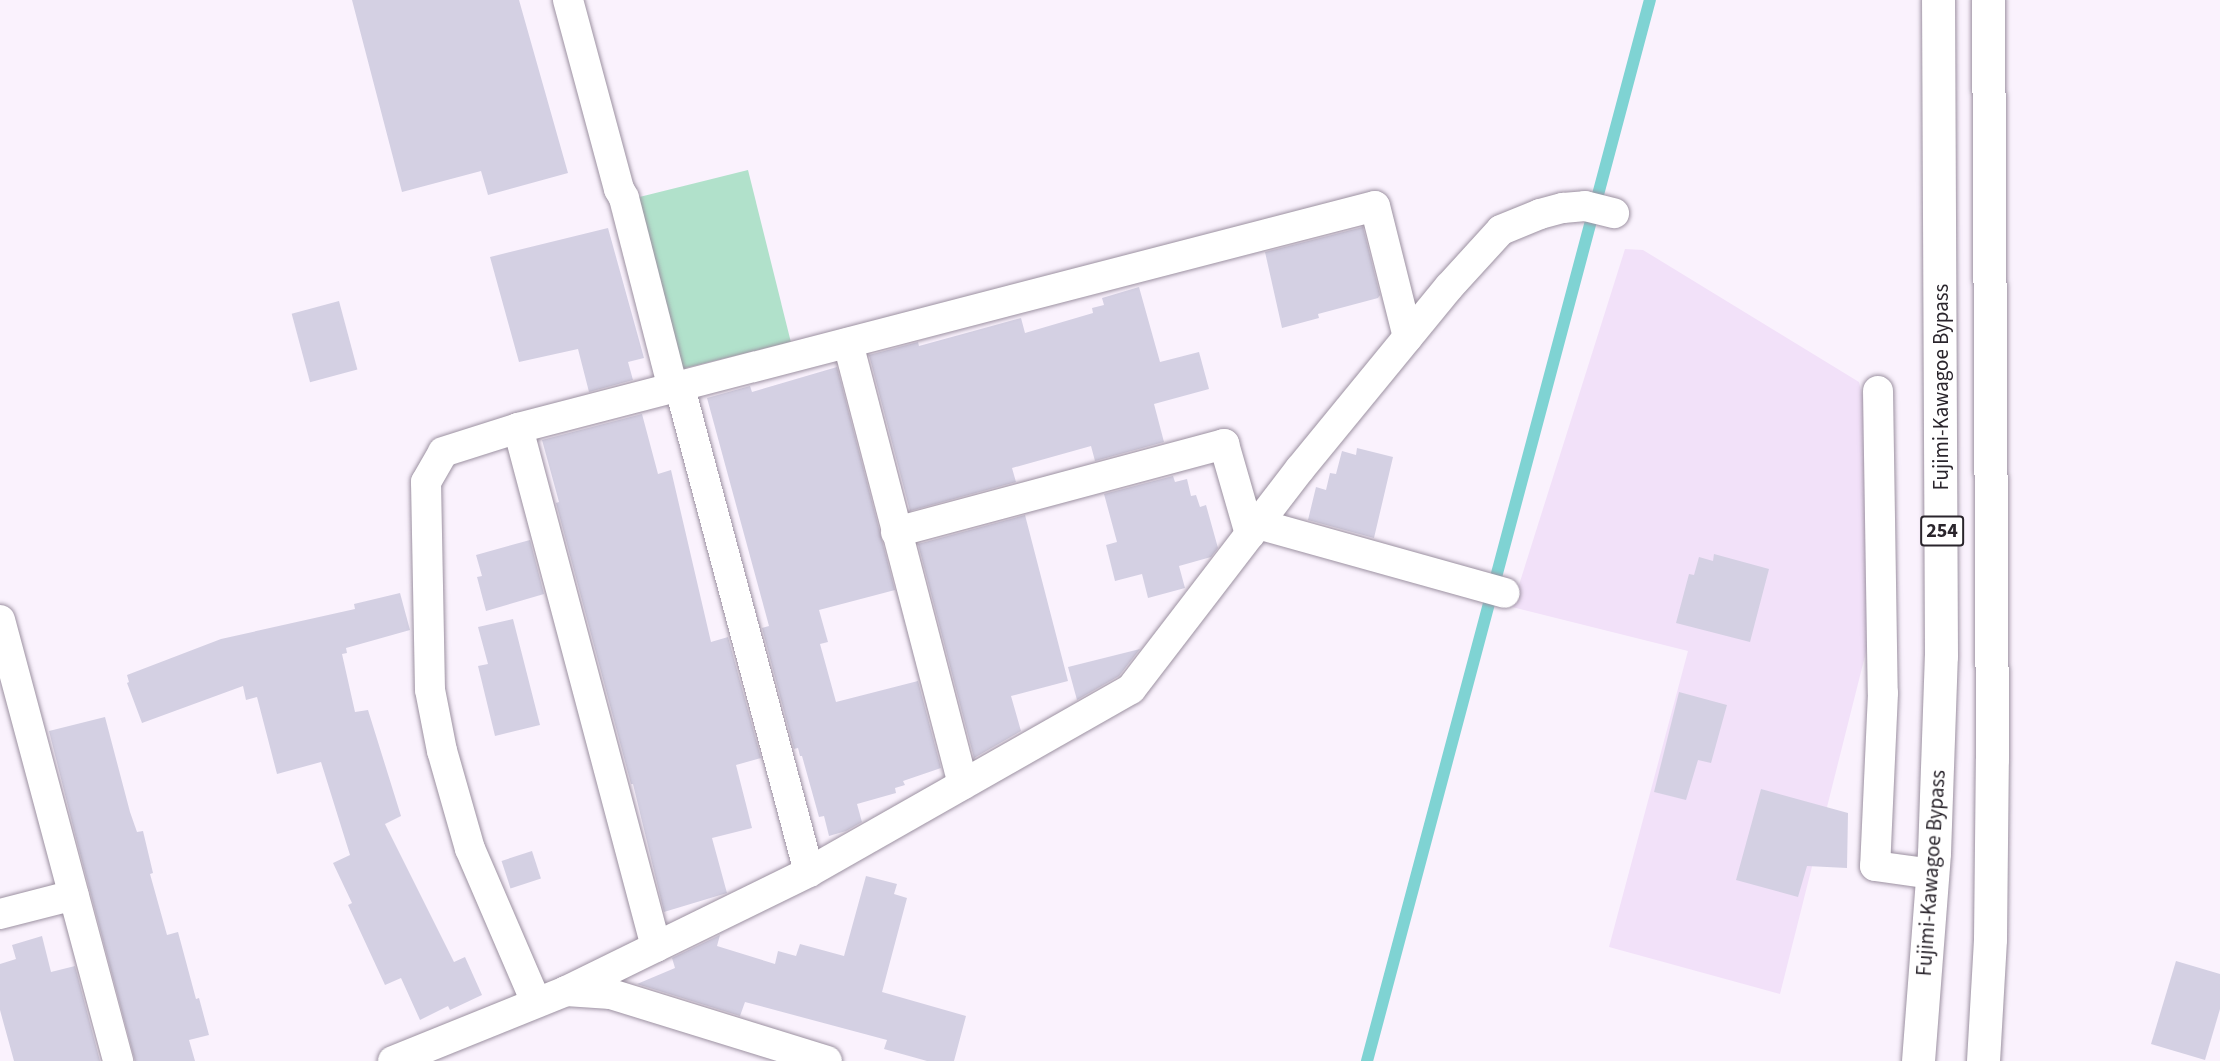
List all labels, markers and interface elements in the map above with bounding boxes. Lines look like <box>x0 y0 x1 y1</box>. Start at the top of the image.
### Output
street label: Fujimi-Kawagoe Bypass <box>1928 284 1954 490</box>
road number: 254 <box>1920 514 1964 548</box>
street label: Fujimi-Kawagoe Bypass <box>1911 769 1951 977</box>

